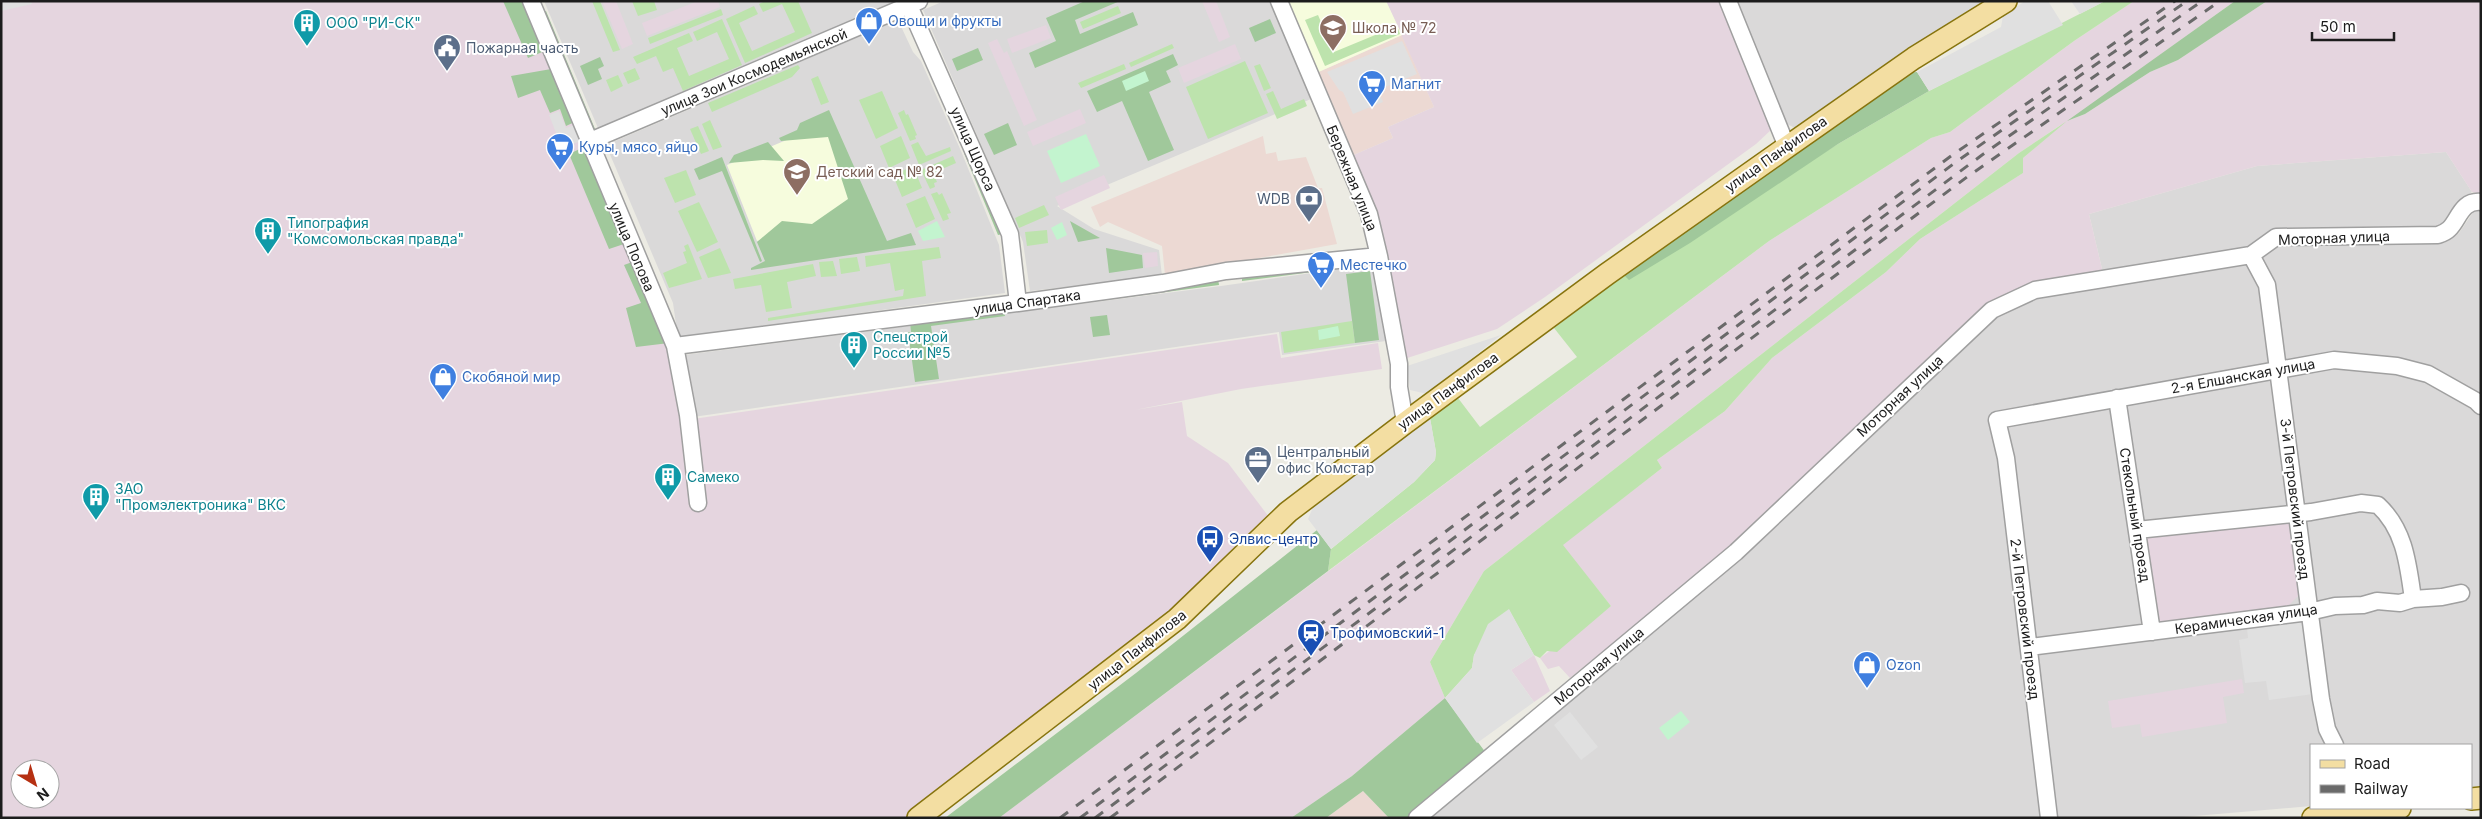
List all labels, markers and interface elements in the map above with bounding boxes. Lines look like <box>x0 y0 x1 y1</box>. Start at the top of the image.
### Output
shop icon: Овощи и фрукты <box>854 6 884 45</box>
building icon: ООО "РИ-СК" <box>292 8 322 47</box>
scale bar <box>2312 10 2394 42</box>
place label: Овощи и фрукты <box>888 12 1002 29</box>
school or university icon: Школа № 72 <box>1318 13 1348 52</box>
place label: ООО "РИ-СК" <box>326 14 421 31</box>
text: 50 m <box>2320 17 2356 36</box>
place label: Школа № 72 <box>1352 19 1437 36</box>
street label: улица Зои Космодемьянской <box>658 24 850 119</box>
public building icon: Пожарная часть <box>432 33 462 72</box>
place label: Пожарная часть <box>466 39 579 56</box>
supermarket icon: Магнит <box>1357 69 1387 108</box>
place label: Магнит <box>1391 75 1441 92</box>
street label: улица Щорса <box>947 104 1000 193</box>
street label: улица Панфилова <box>1722 112 1830 195</box>
street label: Бережная улица <box>1323 122 1381 233</box>
supermarket icon: Куры, мясо, яйцо <box>545 132 575 171</box>
place label: Куры, мясо, яйцо <box>579 138 698 155</box>
school or university icon: Детский сад № 82 <box>782 157 812 196</box>
place label: Детский сад № 82 <box>816 163 943 180</box>
bank icon: WDB <box>1294 184 1324 223</box>
place label: WDB <box>1257 190 1290 207</box>
street label: улица Попова <box>606 200 659 294</box>
place label: Типография "Комсомольская правда" <box>287 214 464 247</box>
building icon: Типография "Комсомольская правда" <box>253 216 283 255</box>
street label: Моторная улица <box>2278 227 2390 248</box>
supermarket icon: Местечко <box>1306 250 1336 289</box>
place label: Местечко <box>1340 256 1407 273</box>
street label: улица Спартака <box>972 286 1082 317</box>
place label: Спецстрой России №5 <box>873 328 951 361</box>
building icon: Спецстрой России №5 <box>839 330 869 369</box>
street label: улица Панфилова <box>1394 348 1501 433</box>
street label: Моторная улица <box>1853 351 1946 440</box>
street label: 2-я Елшанская улица <box>2170 354 2316 397</box>
shop icon: Скобяной мир <box>428 362 458 401</box>
place label: Скобяной мир <box>462 368 560 385</box>
street label: 3-й Петровский проезд <box>2277 417 2314 581</box>
place label: Центральный офис Комстар <box>1277 443 1374 476</box>
office icon: Центральный офис Комстар <box>1243 445 1273 484</box>
street label: Стекольный проезд <box>2116 446 2155 584</box>
building icon: Самеко <box>653 462 683 501</box>
place label: Самеко <box>687 468 740 485</box>
place label: ЗАО "Промэлектроника" ВКС <box>115 480 286 513</box>
building icon: ЗАО "Промэлектроника" ВКС <box>81 482 111 521</box>
bus stop icon: Элвис-центр <box>1195 524 1225 563</box>
place label: Элвис-центр <box>1229 530 1318 547</box>
street label: 2-й Петровский проезд <box>2007 537 2044 701</box>
street label: Керамическая улица <box>2174 600 2318 637</box>
street label: улица Панфилова <box>1084 606 1189 693</box>
station icon: Трофимовский-1 <box>1296 618 1326 657</box>
street label: Моторная улица <box>1550 623 1647 708</box>
place label: Трофимовский-1 <box>1330 624 1445 641</box>
shop icon: Ozon <box>1852 650 1882 689</box>
place label: Ozon <box>1886 656 1921 673</box>
legend <box>2310 744 2472 809</box>
text: Road <box>2354 754 2390 773</box>
north arrow <box>10 759 60 809</box>
text: Railway <box>2354 779 2409 798</box>
text: N <box>34 785 53 805</box>

